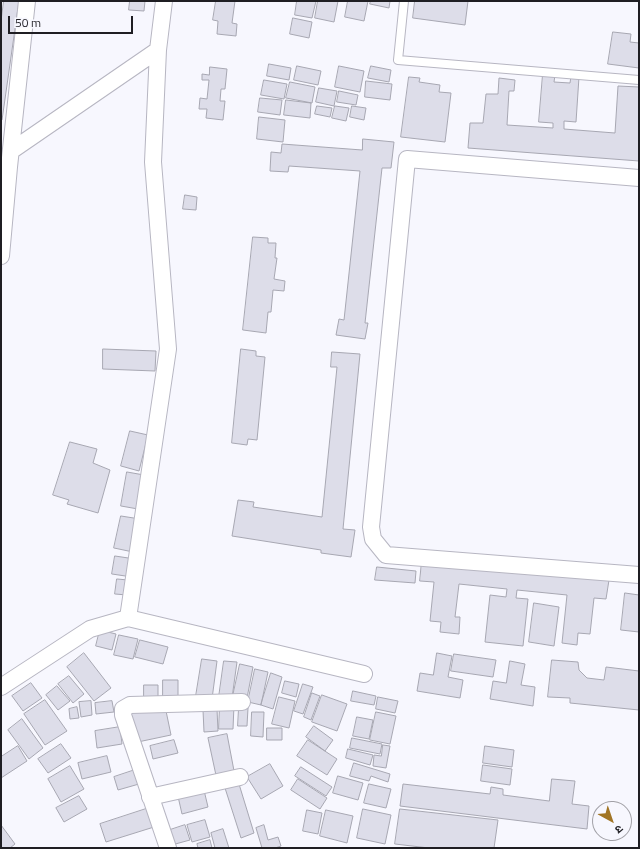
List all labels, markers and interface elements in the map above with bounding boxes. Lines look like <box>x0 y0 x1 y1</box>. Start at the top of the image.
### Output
scale bar <box>10 8 135 34</box>
text: 50 m <box>15 13 41 32</box>
north arrow <box>592 801 632 841</box>
text: उ <box>611 821 627 838</box>

